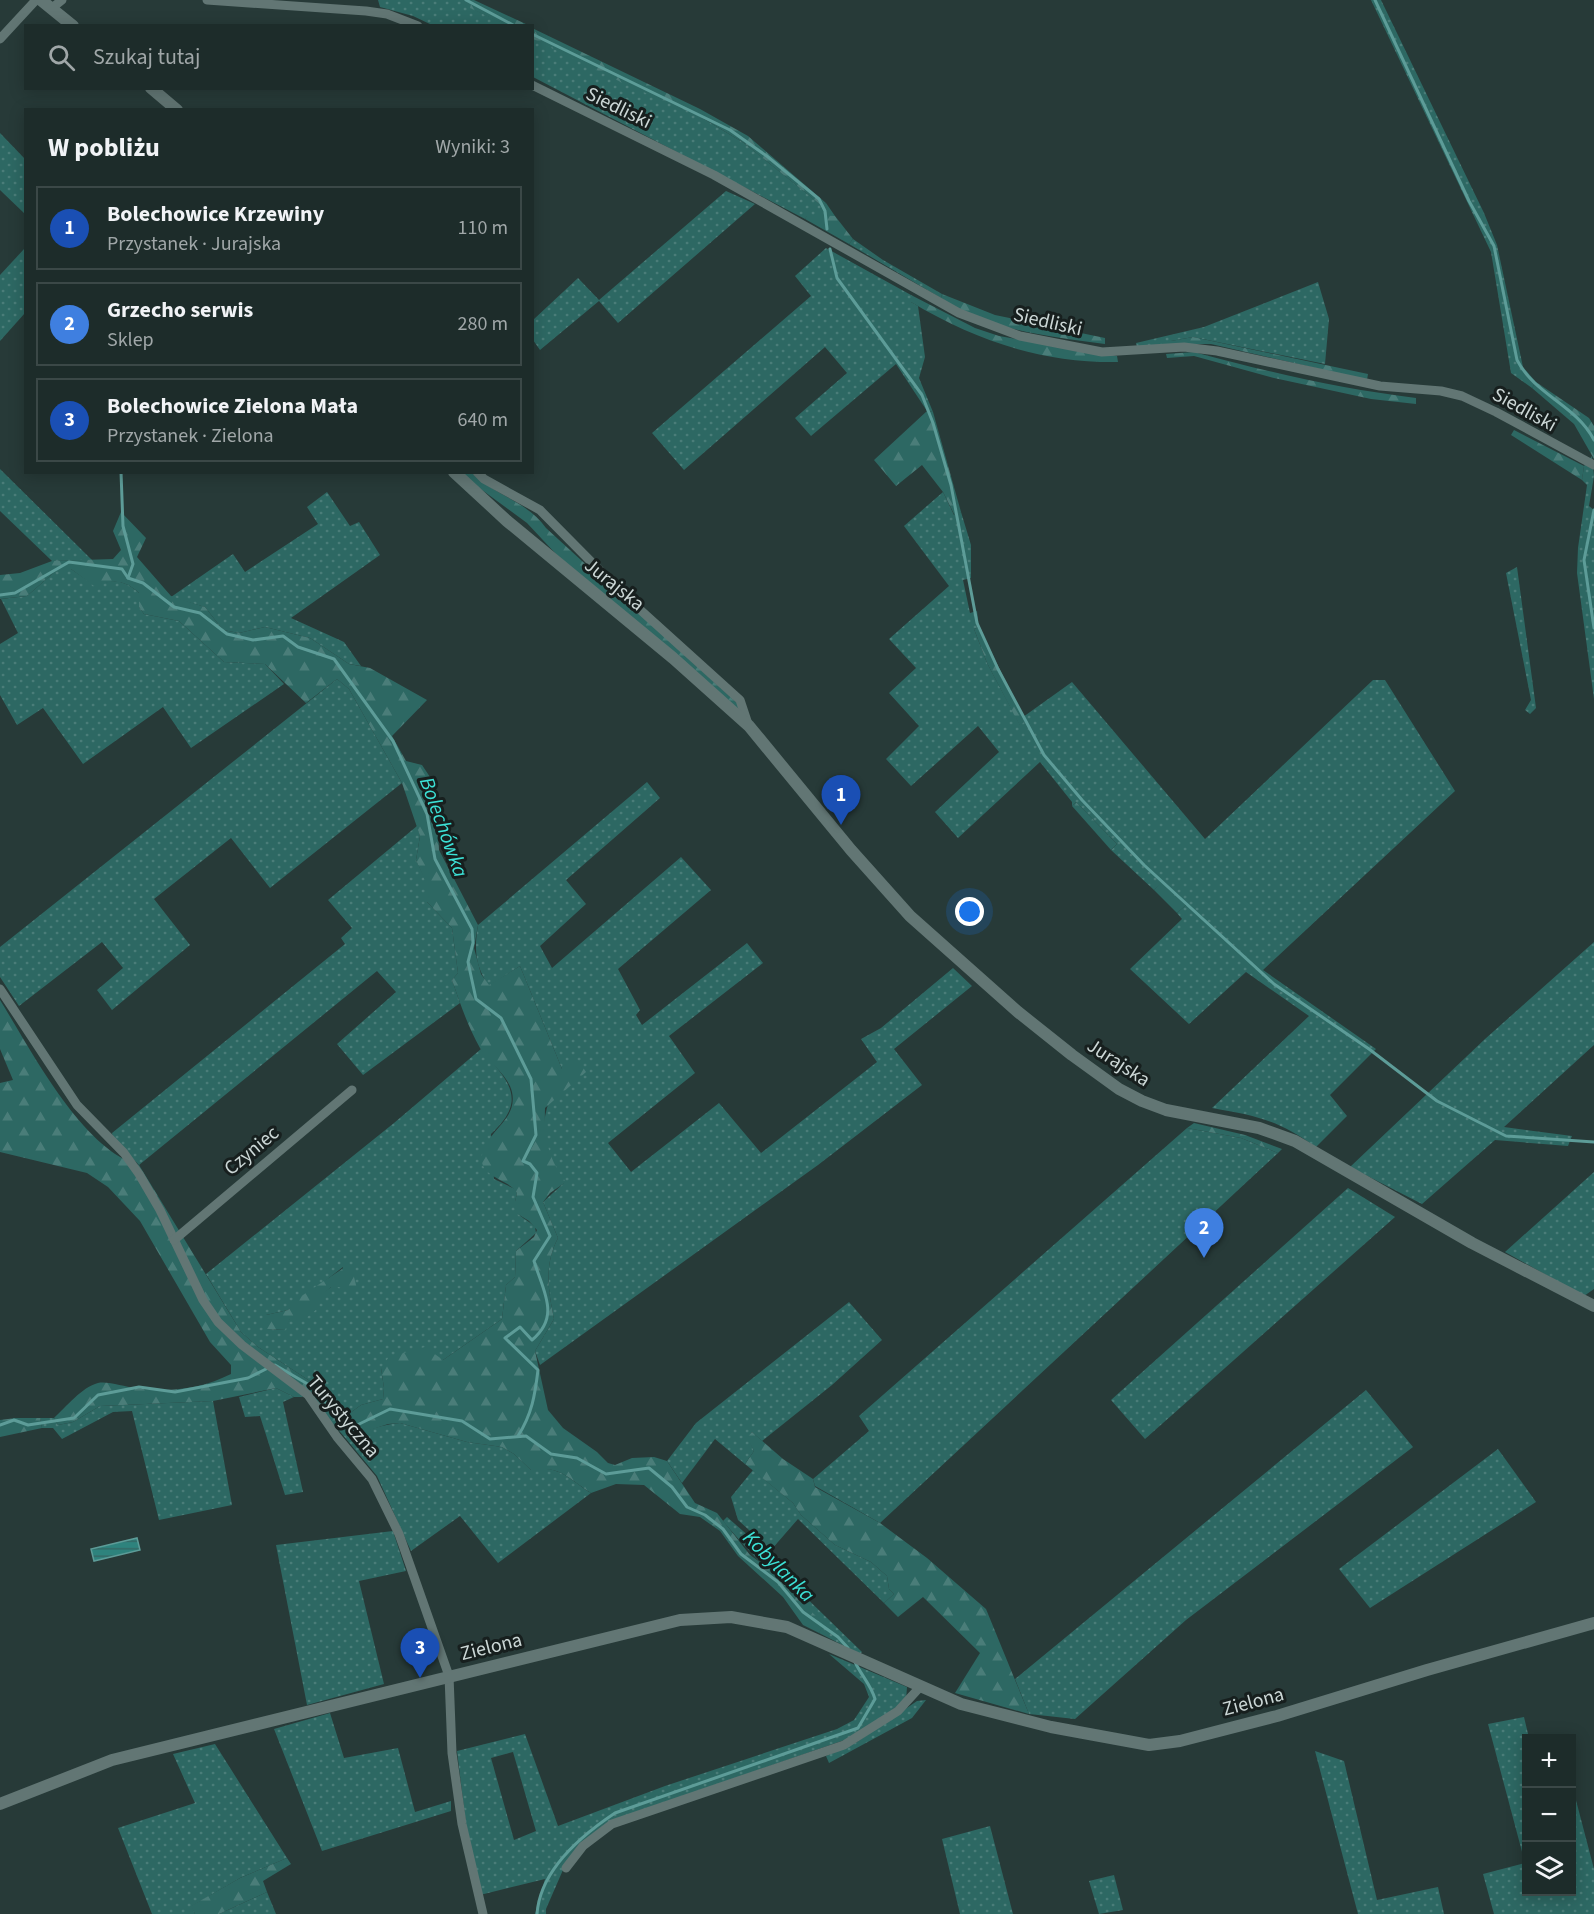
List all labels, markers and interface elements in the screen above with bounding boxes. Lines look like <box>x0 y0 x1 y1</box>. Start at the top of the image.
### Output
search box <box>24 24 534 90</box>
icon: search <box>45 41 78 74</box>
text: Szukaj tutaj <box>93 41 200 73</box>
street label: Siedliski <box>581 80 656 136</box>
text: W pobliżu <box>48 129 160 166</box>
text: Wyniki: 3 <box>435 133 510 161</box>
text: Bolechowice Krzewiny <box>107 198 324 230</box>
text: 1 <box>64 214 75 242</box>
text: 110 m <box>458 214 508 242</box>
text: Przystanek · Jurajska <box>107 230 281 258</box>
text: Grzecho serwis <box>107 294 253 326</box>
street label: Siedliski <box>1011 300 1085 343</box>
text: 2 <box>64 310 75 338</box>
text: 280 m <box>458 310 508 338</box>
text: Sklep <box>107 326 154 354</box>
street label: Siedliski <box>1487 381 1562 439</box>
text: Bolechowice Zielona Mała <box>107 390 358 422</box>
text: 3 <box>64 406 75 434</box>
text: 640 m <box>458 406 508 434</box>
text: Przystanek · Zielona <box>107 422 274 450</box>
street label: Jurajska <box>578 552 650 618</box>
water label: Bolechówka <box>412 773 476 881</box>
pin: 1 <box>822 776 860 825</box>
your location <box>955 897 984 926</box>
street label: Jurajska <box>1081 1032 1155 1094</box>
street label: Czyniec <box>218 1119 285 1182</box>
pin: 2 <box>1184 1208 1224 1258</box>
street label: Turystyczna <box>300 1369 386 1464</box>
water label: Kobylanka <box>736 1523 822 1609</box>
street label: Zielona <box>457 1626 525 1668</box>
pin: 3 <box>400 1628 440 1678</box>
street label: Zielona <box>1219 1680 1287 1724</box>
map controls <box>1522 1734 1576 1896</box>
button: + <box>1522 1734 1576 1788</box>
button: − <box>1522 1788 1576 1842</box>
button: layers <box>1522 1842 1576 1896</box>

